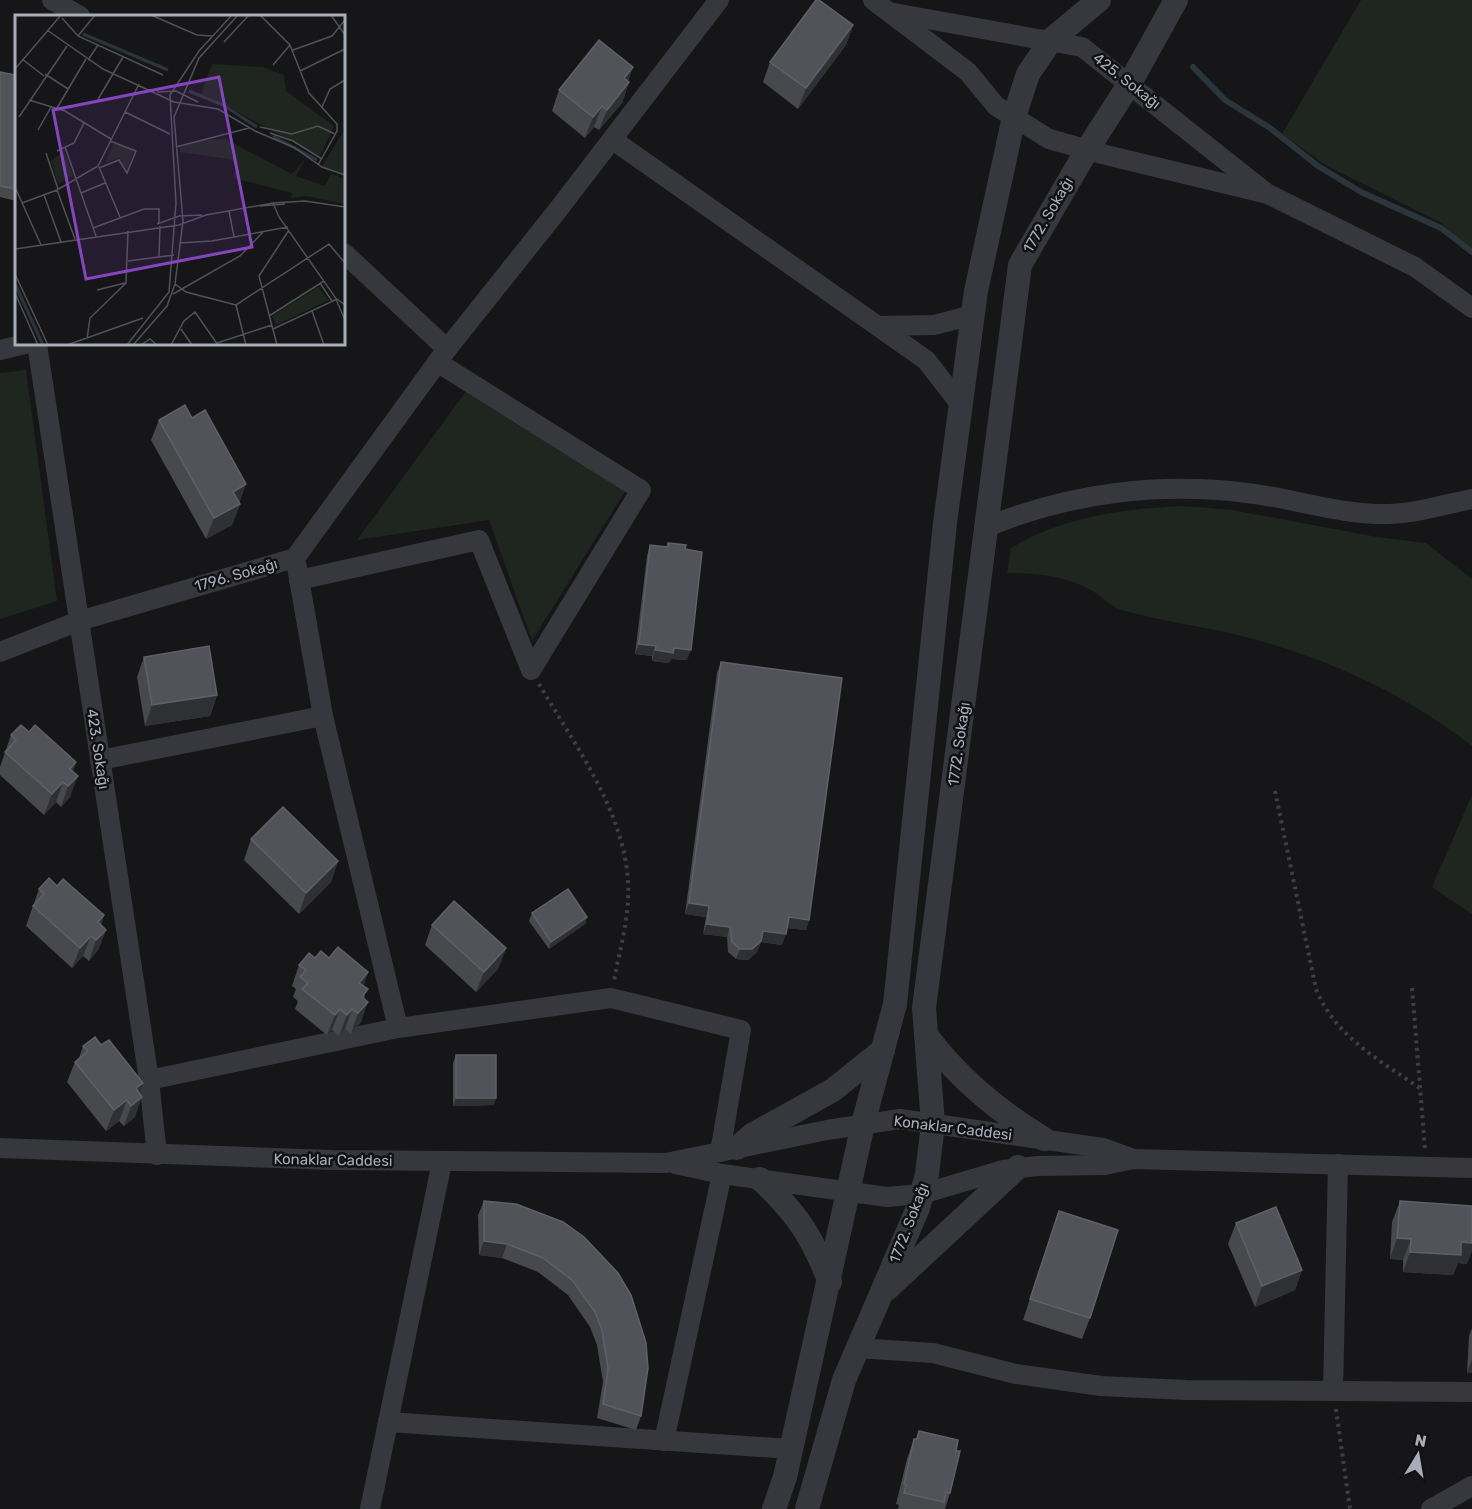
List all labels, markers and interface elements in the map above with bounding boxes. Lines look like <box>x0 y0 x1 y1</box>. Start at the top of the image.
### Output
inset map <box>15 15 345 345</box>
street label: 425. Sokağı <box>1090 49 1164 113</box>
street label: 1772. Sokağı <box>1019 174 1077 256</box>
street label: 1796. Sokağı <box>192 555 280 595</box>
street label: 1772. Sokağı <box>944 701 974 787</box>
street label: 423. Sokağı <box>83 708 113 790</box>
street label: Konaklar Caddesi <box>893 1112 1013 1144</box>
street label: Konaklar Caddesi <box>273 1150 393 1170</box>
street label: 1772. Sokağı <box>885 1180 933 1266</box>
north arrow <box>1388 1425 1448 1485</box>
text: N <box>1413 1430 1428 1451</box>

